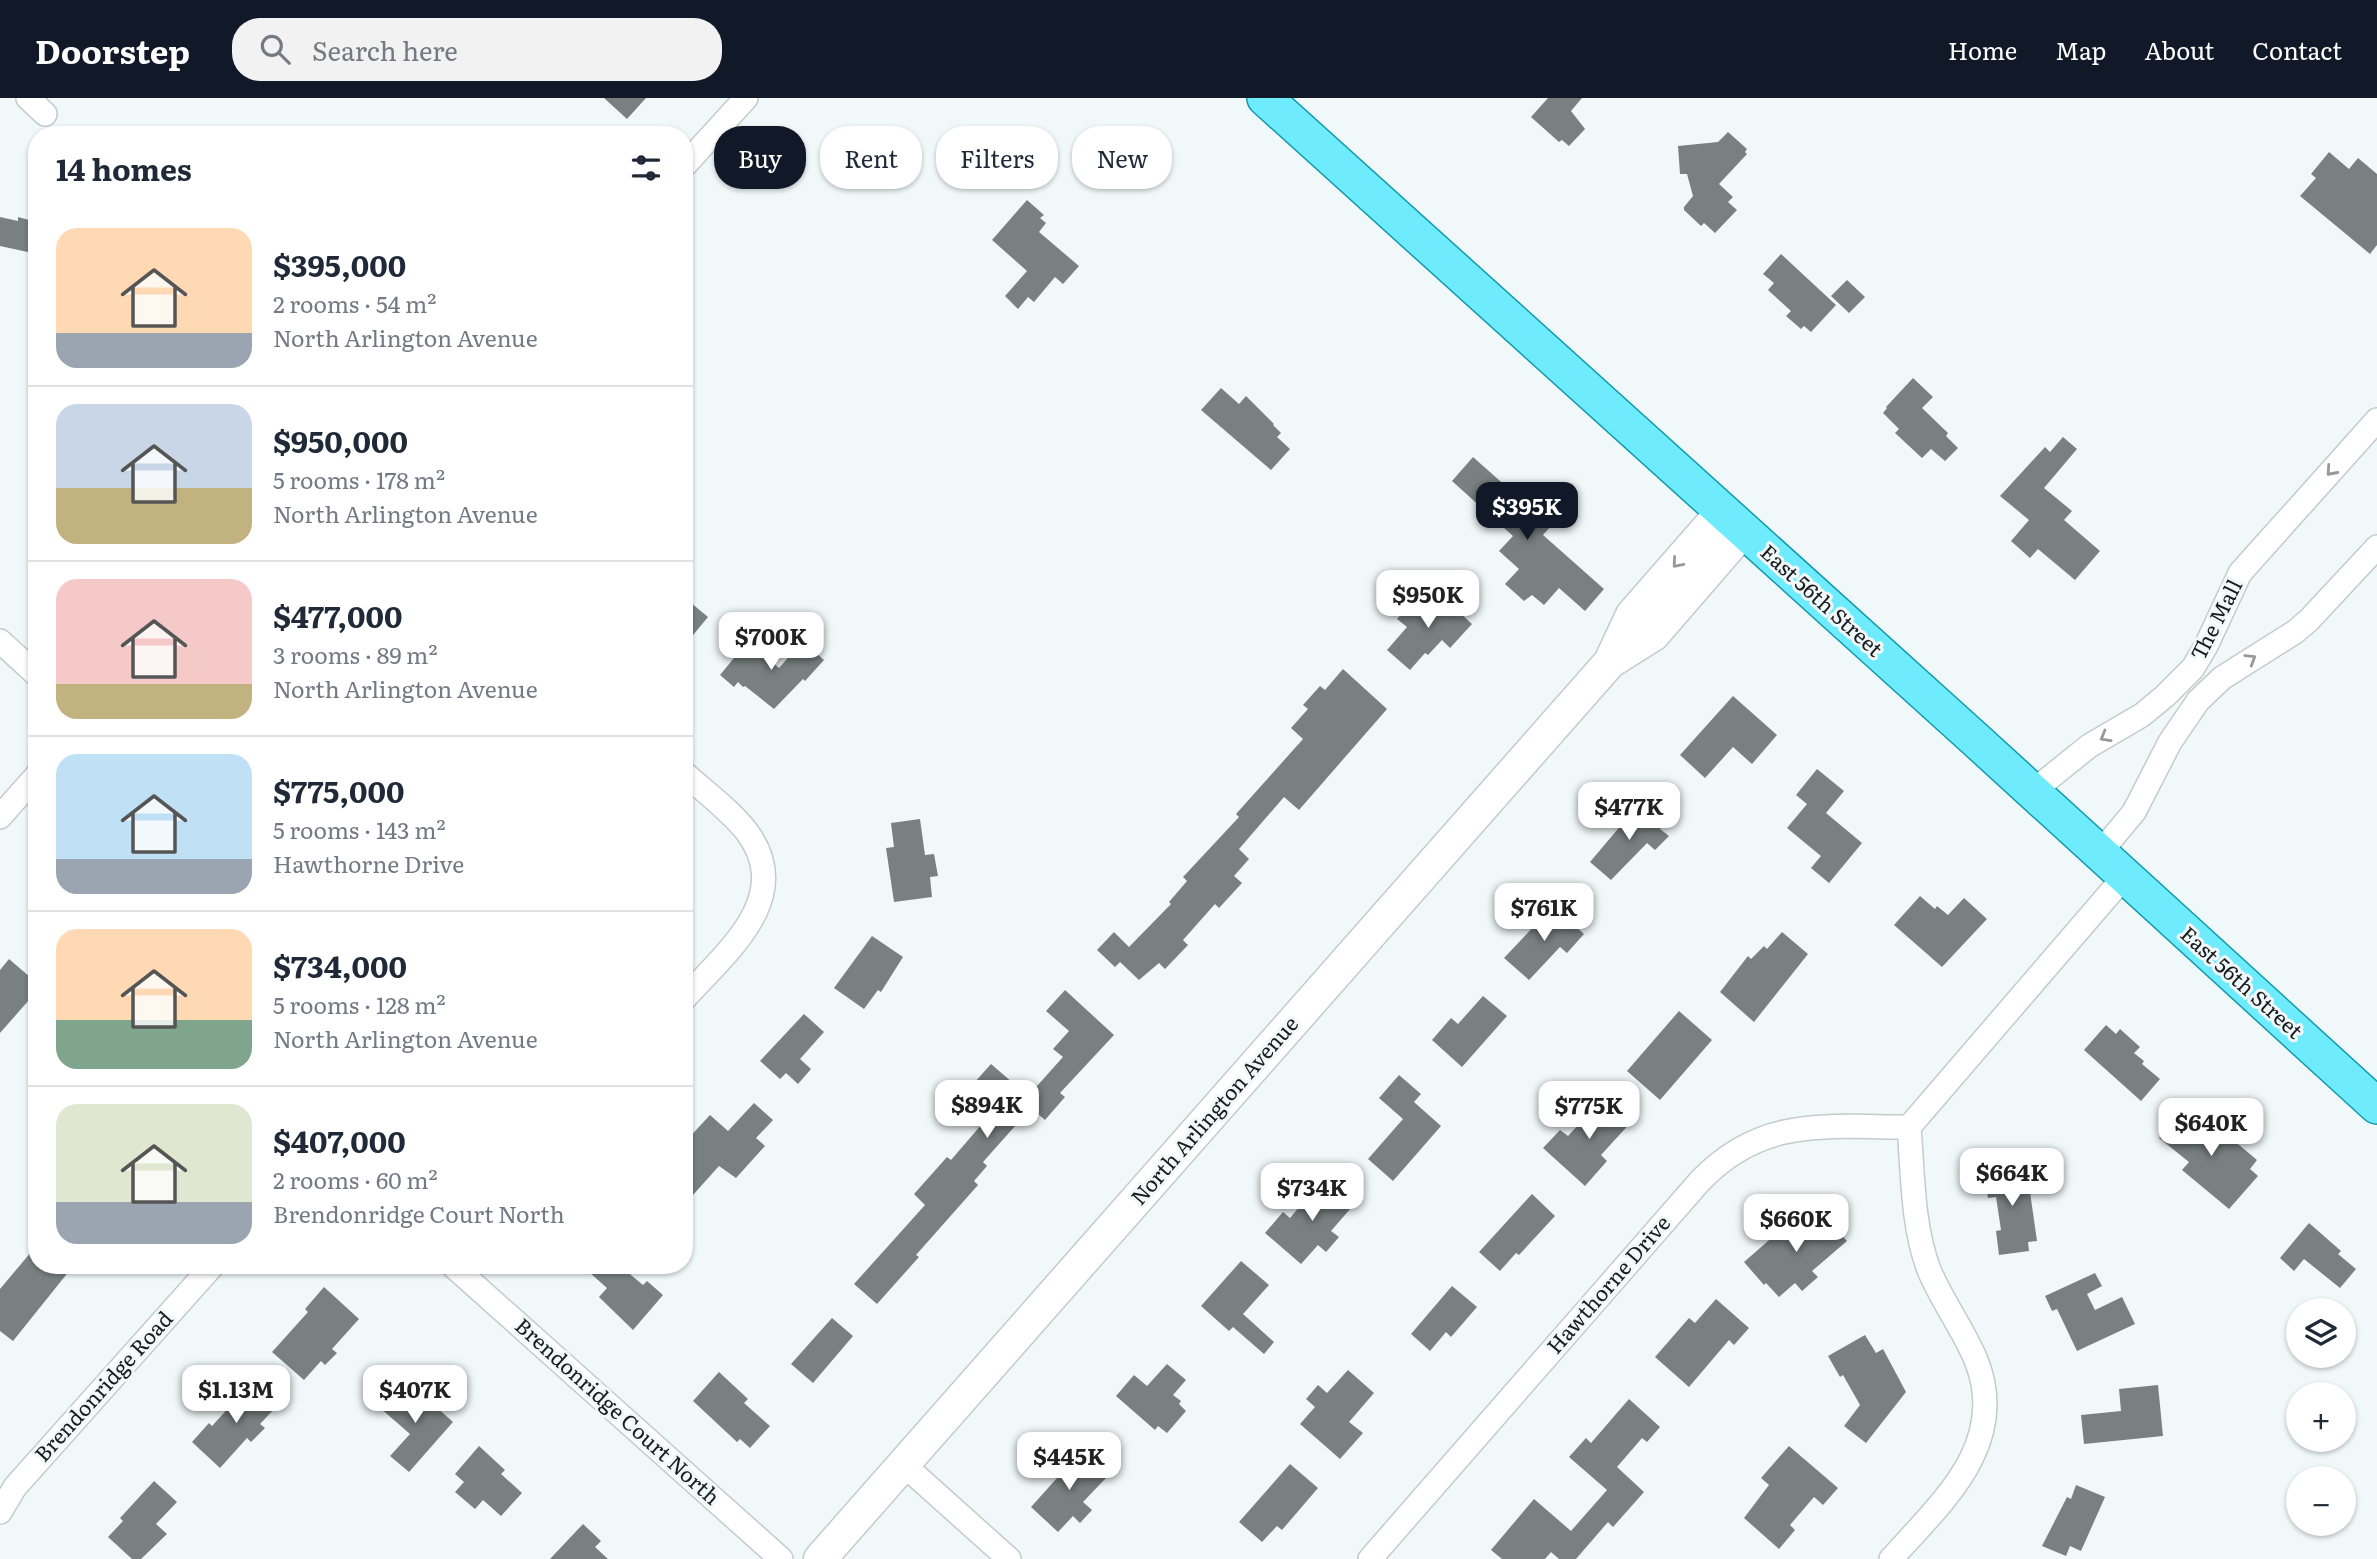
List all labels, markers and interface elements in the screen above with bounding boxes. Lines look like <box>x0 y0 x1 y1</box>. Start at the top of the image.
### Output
search box <box>232 18 722 81</box>
text: Doorstep <box>35 25 190 74</box>
icon: search <box>256 30 294 68</box>
text: Search here <box>312 30 458 69</box>
text: Home <box>1948 32 2017 67</box>
text: Map <box>2055 32 2106 67</box>
text: About <box>2144 32 2214 67</box>
text: Contact <box>2252 32 2342 67</box>
chip: Buy <box>714 126 806 189</box>
chip: Rent <box>820 126 922 189</box>
chip: Filters <box>936 126 1058 189</box>
chip: New <box>1072 126 1172 189</box>
text: 14 homes <box>56 146 192 190</box>
icon: filters <box>627 149 665 187</box>
text: $395,000 <box>273 242 406 286</box>
icon: home <box>112 256 196 340</box>
text: 2 rooms · 54 m² <box>273 286 436 320</box>
text: North Arlington Avenue <box>273 320 538 354</box>
text: $950,000 <box>273 418 408 462</box>
icon: home <box>112 432 196 516</box>
text: 5 rooms · 178 m² <box>273 462 445 496</box>
one-way arrow <box>2327 463 2340 476</box>
pin: $395K <box>1478 482 1576 542</box>
text: $395K <box>1492 488 1562 522</box>
text: North Arlington Avenue <box>273 496 538 530</box>
street label: East 56th Street <box>1755 536 1891 663</box>
one-way arrow <box>1673 555 1685 568</box>
pin: $950K <box>1379 570 1477 630</box>
street label: The Mall <box>2181 573 2248 665</box>
text: $950K <box>1392 576 1464 610</box>
text: $477,000 <box>273 593 403 637</box>
icon: home <box>112 607 196 691</box>
pin: $700K <box>722 612 820 672</box>
text: $700K <box>735 618 807 652</box>
text: 3 rooms · 89 m² <box>273 637 438 671</box>
one-way arrow <box>2244 654 2257 667</box>
text: North Arlington Avenue <box>273 671 538 705</box>
one-way arrow <box>2099 728 2112 741</box>
text: $775,000 <box>273 768 404 812</box>
icon: home <box>112 782 196 866</box>
pin: $477K <box>1580 782 1678 842</box>
text: $477K <box>1594 788 1664 822</box>
text: 5 rooms · 143 m² <box>273 812 446 846</box>
text: Hawthorne Drive <box>273 846 464 880</box>
pin: $761K <box>1495 884 1593 943</box>
text: $761K <box>1511 889 1577 923</box>
street label: East 56th Street <box>2175 918 2311 1045</box>
text: $734,000 <box>273 943 407 987</box>
icon: home <box>112 957 196 1041</box>
text: 5 rooms · 128 m² <box>273 987 446 1021</box>
street label: North Arlington Avenue <box>1122 1008 1304 1211</box>
text: North Arlington Avenue <box>273 1021 538 1055</box>
pin: $894K <box>938 1080 1036 1140</box>
pin: $775K <box>1540 1082 1638 1141</box>
text: $894K <box>951 1086 1023 1120</box>
text: $775K <box>1555 1087 1623 1121</box>
pin: $640K <box>2162 1098 2260 1158</box>
text: $640K <box>2174 1104 2248 1138</box>
text: $407,000 <box>273 1118 406 1162</box>
icon: home <box>112 1132 196 1216</box>
pin: $664K <box>1963 1148 2061 1208</box>
text: $664K <box>1976 1154 2048 1188</box>
text: 2 rooms · 60 m² <box>273 1162 438 1196</box>
pin: $734K <box>1263 1164 1361 1223</box>
text: $734K <box>1277 1169 1347 1203</box>
pin: $660K <box>1747 1194 1845 1254</box>
text: Brendonridge Court North <box>273 1196 565 1230</box>
text: $660K <box>1760 1200 1832 1234</box>
street label: Hawthorne Drive <box>1538 1207 1676 1359</box>
map controls <box>2286 1298 2356 1536</box>
button: layers <box>2286 1298 2356 1368</box>
street label: Brendonridge Road <box>26 1303 179 1468</box>
street label: Brendonridge Court North <box>509 1310 728 1511</box>
pin: $1.13M <box>179 1366 293 1425</box>
pin: $407K <box>366 1366 464 1425</box>
text: $1.13M <box>198 1371 274 1405</box>
text: $407K <box>379 1371 451 1405</box>
button: + <box>2286 1382 2356 1452</box>
pin: $445K <box>1020 1432 1118 1492</box>
text: $445K <box>1033 1438 1105 1472</box>
button: − <box>2286 1466 2356 1536</box>

